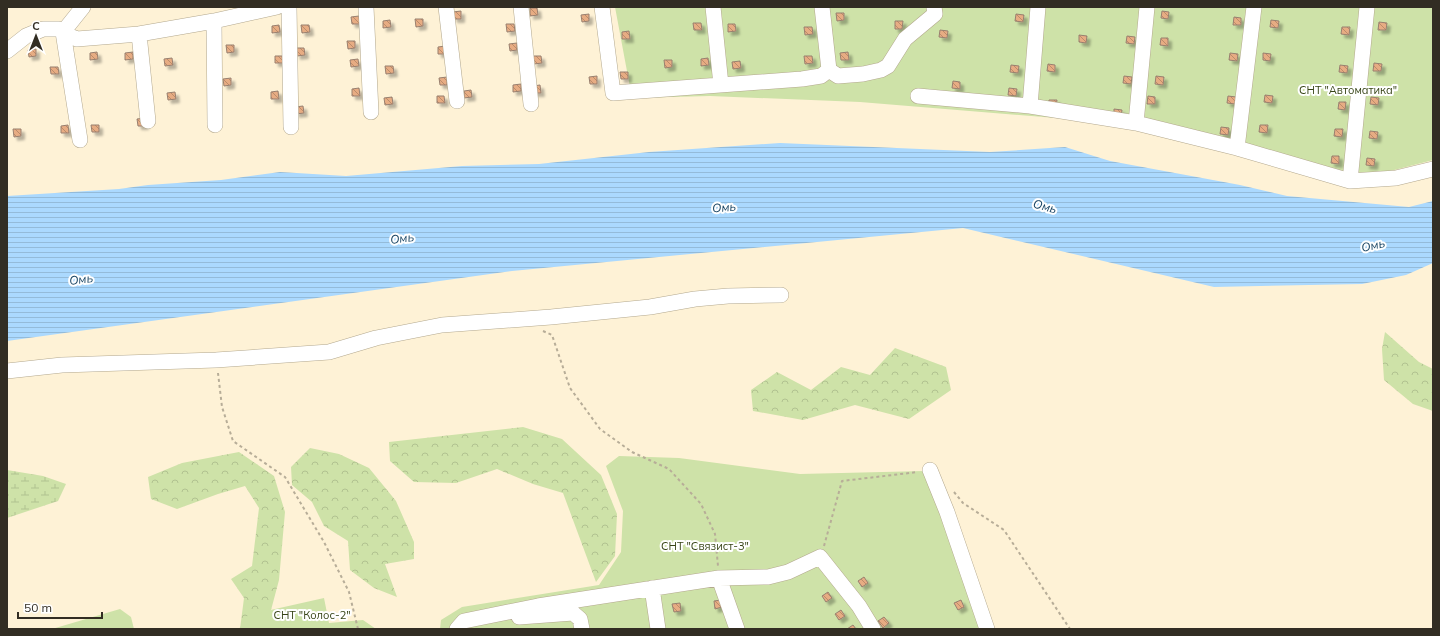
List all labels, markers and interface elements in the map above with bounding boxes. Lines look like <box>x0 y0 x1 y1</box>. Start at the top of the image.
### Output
north arrow <box>16 16 56 56</box>
text: С <box>32 19 40 33</box>
park label: СНТ "Автоматика" <box>1299 83 1397 97</box>
water label: Омь <box>1031 196 1059 216</box>
water label: Омь <box>711 198 737 216</box>
water label: Омь <box>389 229 415 247</box>
water label: Омь <box>1360 235 1387 255</box>
water label: Омь <box>68 270 94 288</box>
park label: СНТ "Связист-3" <box>661 539 749 553</box>
scale bar <box>18 594 102 620</box>
text: 50 m <box>24 600 52 615</box>
park label: СНТ "Колос-2" <box>273 608 351 622</box>

